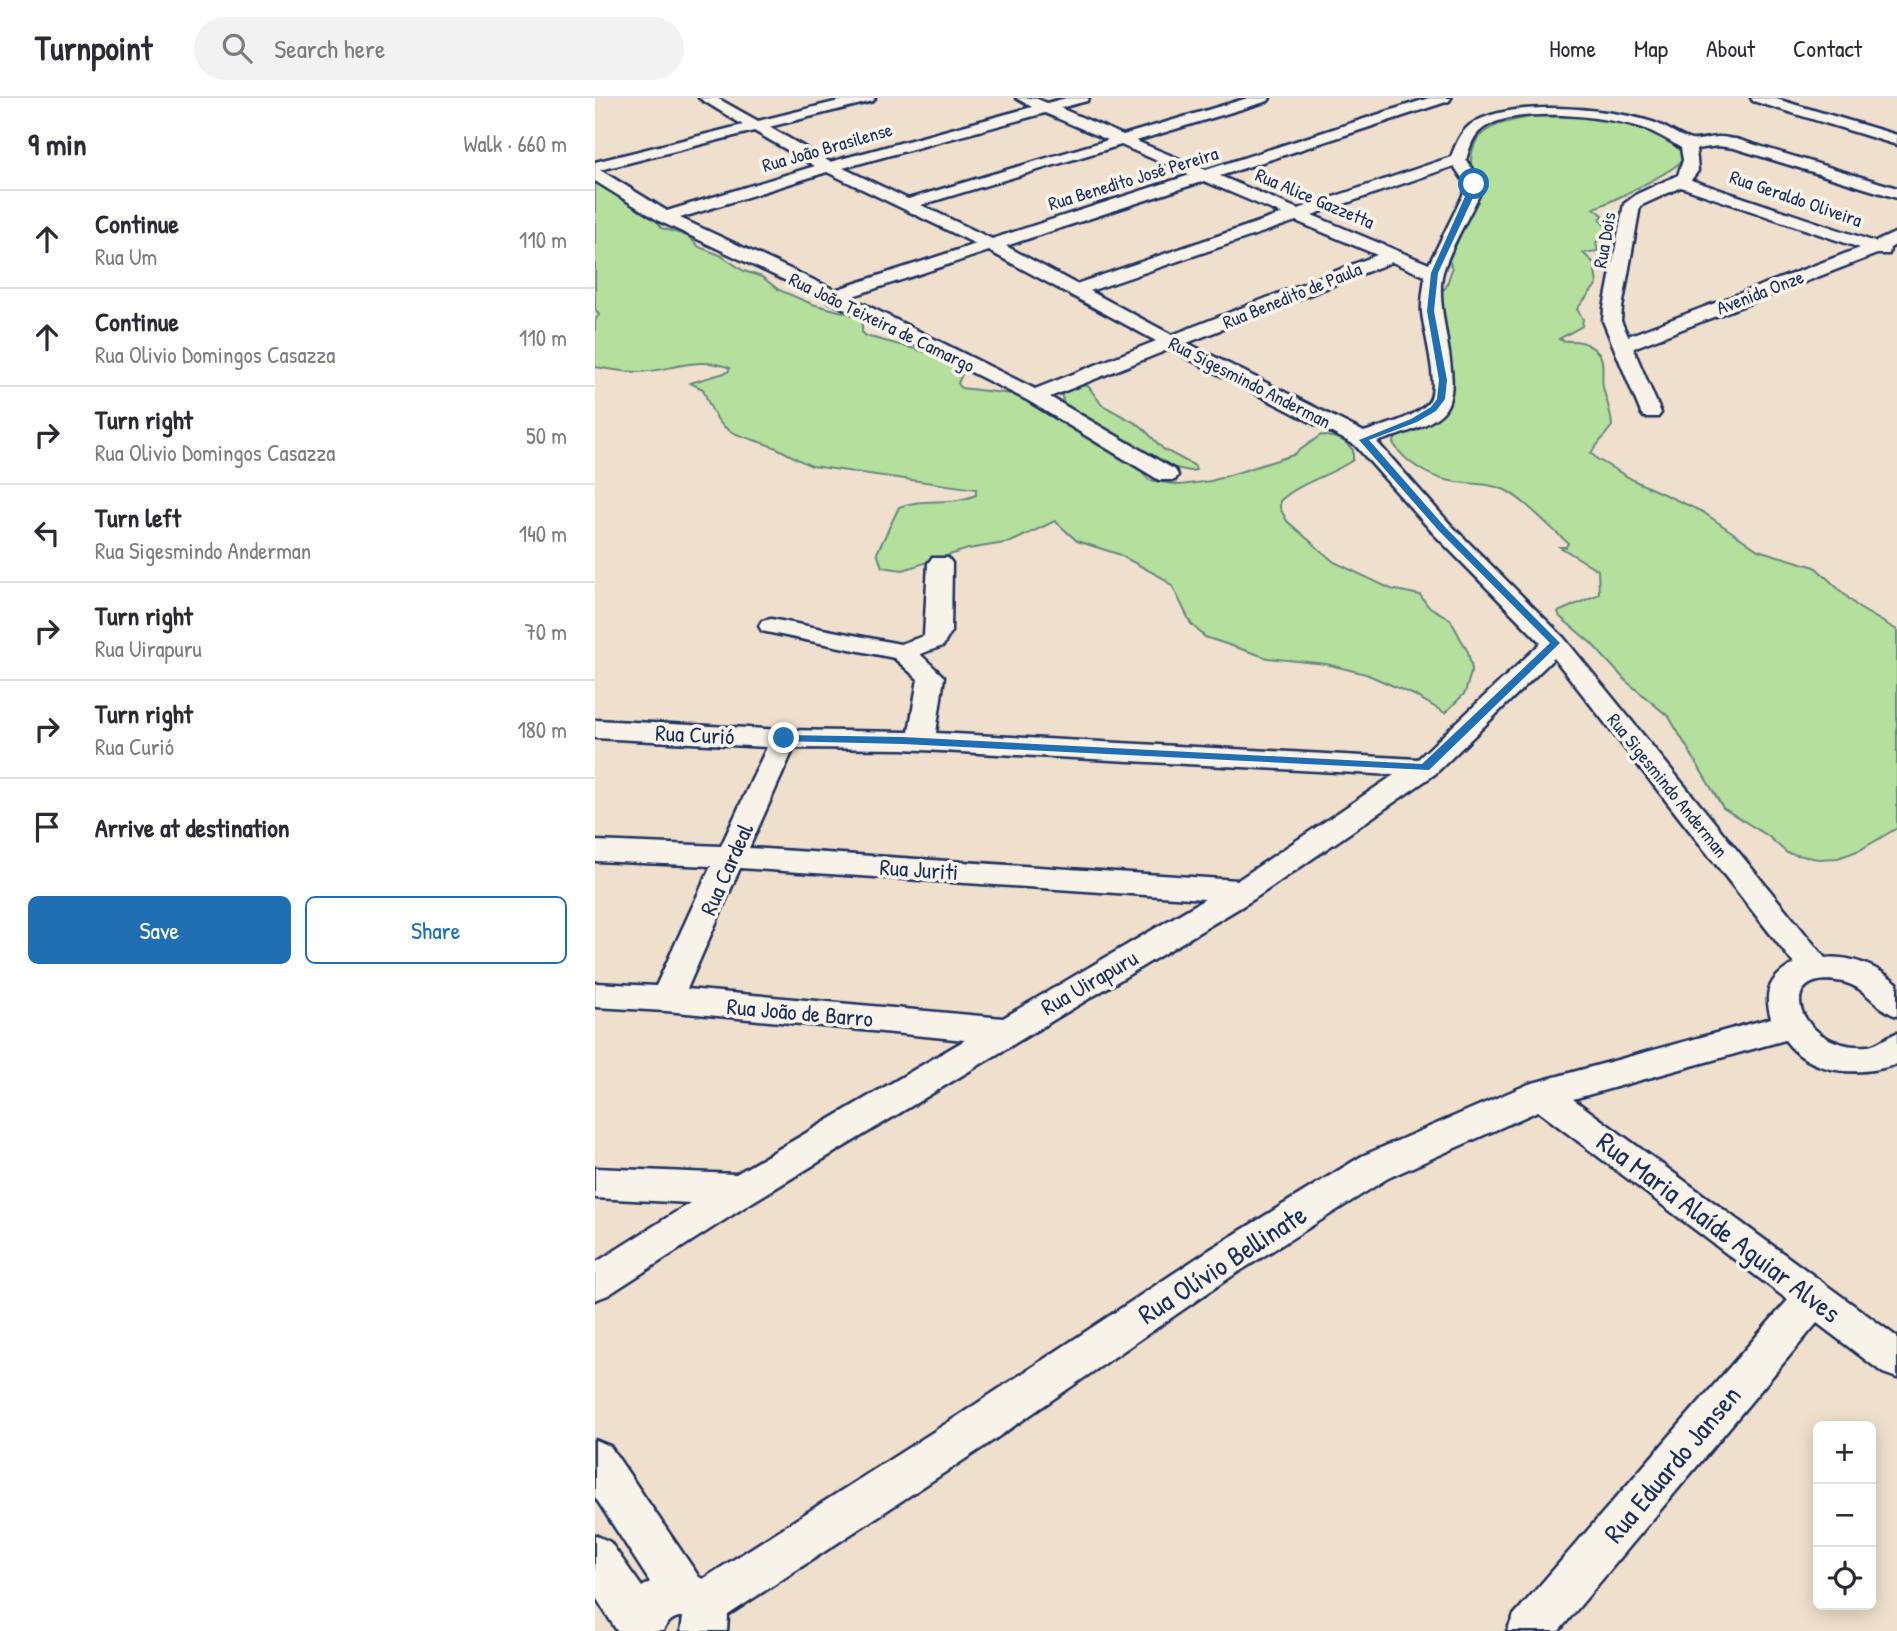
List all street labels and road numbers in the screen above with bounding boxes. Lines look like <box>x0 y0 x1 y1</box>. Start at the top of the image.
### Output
street label: Rua João Brasilense <box>759 116 896 178</box>
street label: Rua Benedito José Pereira <box>1045 140 1222 216</box>
street label: Rua Alice Gazzetta <box>1252 161 1379 235</box>
street label: Rua Geraldo Oliveira <box>1727 163 1866 233</box>
street label: Rua Dois <box>1586 210 1622 270</box>
street label: Rua Benedito de Paula <box>1219 255 1366 335</box>
street label: Avenida Onze <box>1713 263 1808 321</box>
street label: Rua João Teixeira de Camargo <box>785 266 979 378</box>
street label: Rua Sigesmindo Anderman <box>1164 330 1336 434</box>
street label: Rua Sigesmindo Anderman <box>1602 707 1734 863</box>
street label: Rua Curió <box>655 716 735 752</box>
street label: Rua Cardeal <box>692 817 760 920</box>
street label: Rua Juriti <box>879 851 959 887</box>
street label: Rua Uirapuru <box>1035 942 1143 1022</box>
street label: Rua João de Barro <box>726 990 874 1034</box>
street label: Rua Maria Alaíde Aguiar Alves <box>1589 1123 1849 1331</box>
street label: Rua Olívio Bellinate <box>1130 1195 1314 1333</box>
street label: Rua Eduardo Jansen <box>1595 1377 1749 1551</box>

